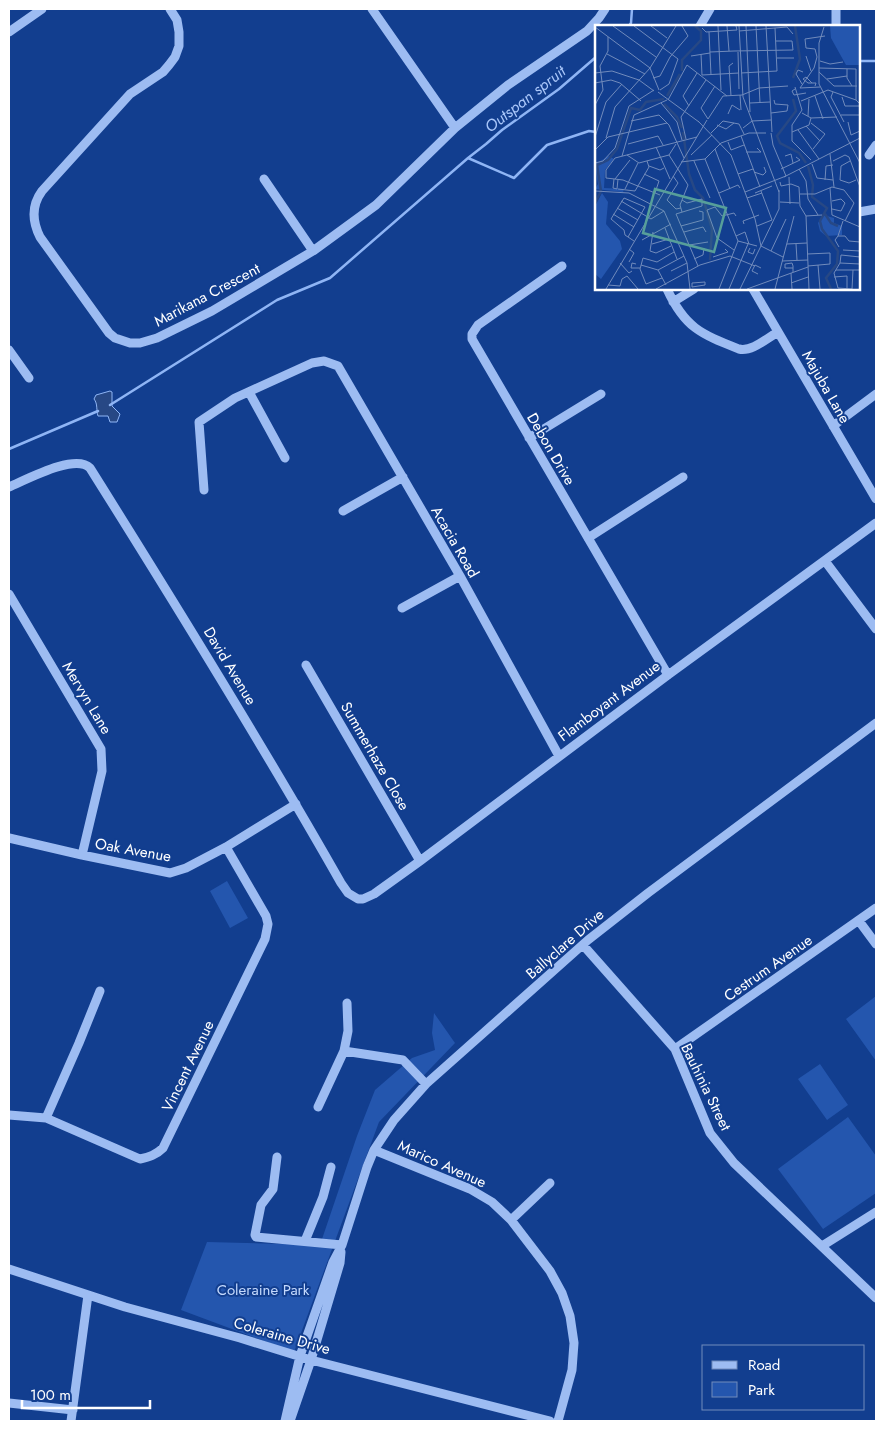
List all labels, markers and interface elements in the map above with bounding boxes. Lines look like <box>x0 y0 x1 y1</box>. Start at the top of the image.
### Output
inset map <box>595 25 860 290</box>
water label: Outspan spruit <box>480 59 571 138</box>
street label: Marikana Crescent <box>150 258 264 332</box>
street label: Majuba Lane <box>796 347 856 428</box>
street label: Debon Drive <box>521 409 581 490</box>
street label: Acacia Road <box>426 502 484 582</box>
street label: David Avenue <box>198 623 262 709</box>
street label: Flamboyant Avenue <box>553 655 665 747</box>
street label: Mervyn Lane <box>57 658 117 739</box>
street label: Summerhaze Close <box>335 698 415 815</box>
street label: Oak Avenue <box>93 832 173 868</box>
street label: Ballyclare Drive <box>521 904 609 984</box>
street label: Cestrum Avenue <box>719 929 817 1007</box>
street label: Vincent Avenue <box>156 1016 220 1115</box>
street label: Bauhinia Street <box>675 1040 737 1135</box>
street label: Marico Avenue <box>394 1135 490 1193</box>
park label: Coleraine Park <box>217 1279 310 1301</box>
street label: Coleraine Drive <box>231 1312 333 1360</box>
legend <box>702 1345 865 1410</box>
text: Road <box>748 1354 780 1376</box>
scale bar <box>22 1378 150 1410</box>
text: Park <box>748 1379 775 1401</box>
text: 100 m <box>30 1384 71 1406</box>

